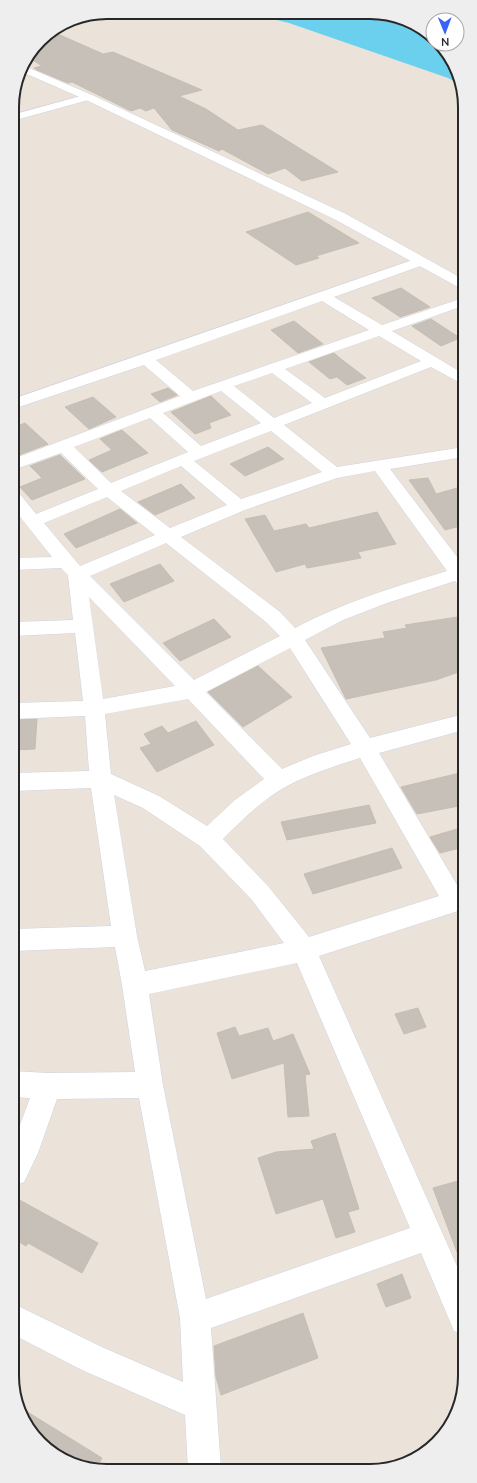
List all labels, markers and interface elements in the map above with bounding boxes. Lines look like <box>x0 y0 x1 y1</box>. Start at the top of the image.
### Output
north arrow <box>425 12 465 52</box>
text: N <box>441 34 449 49</box>

